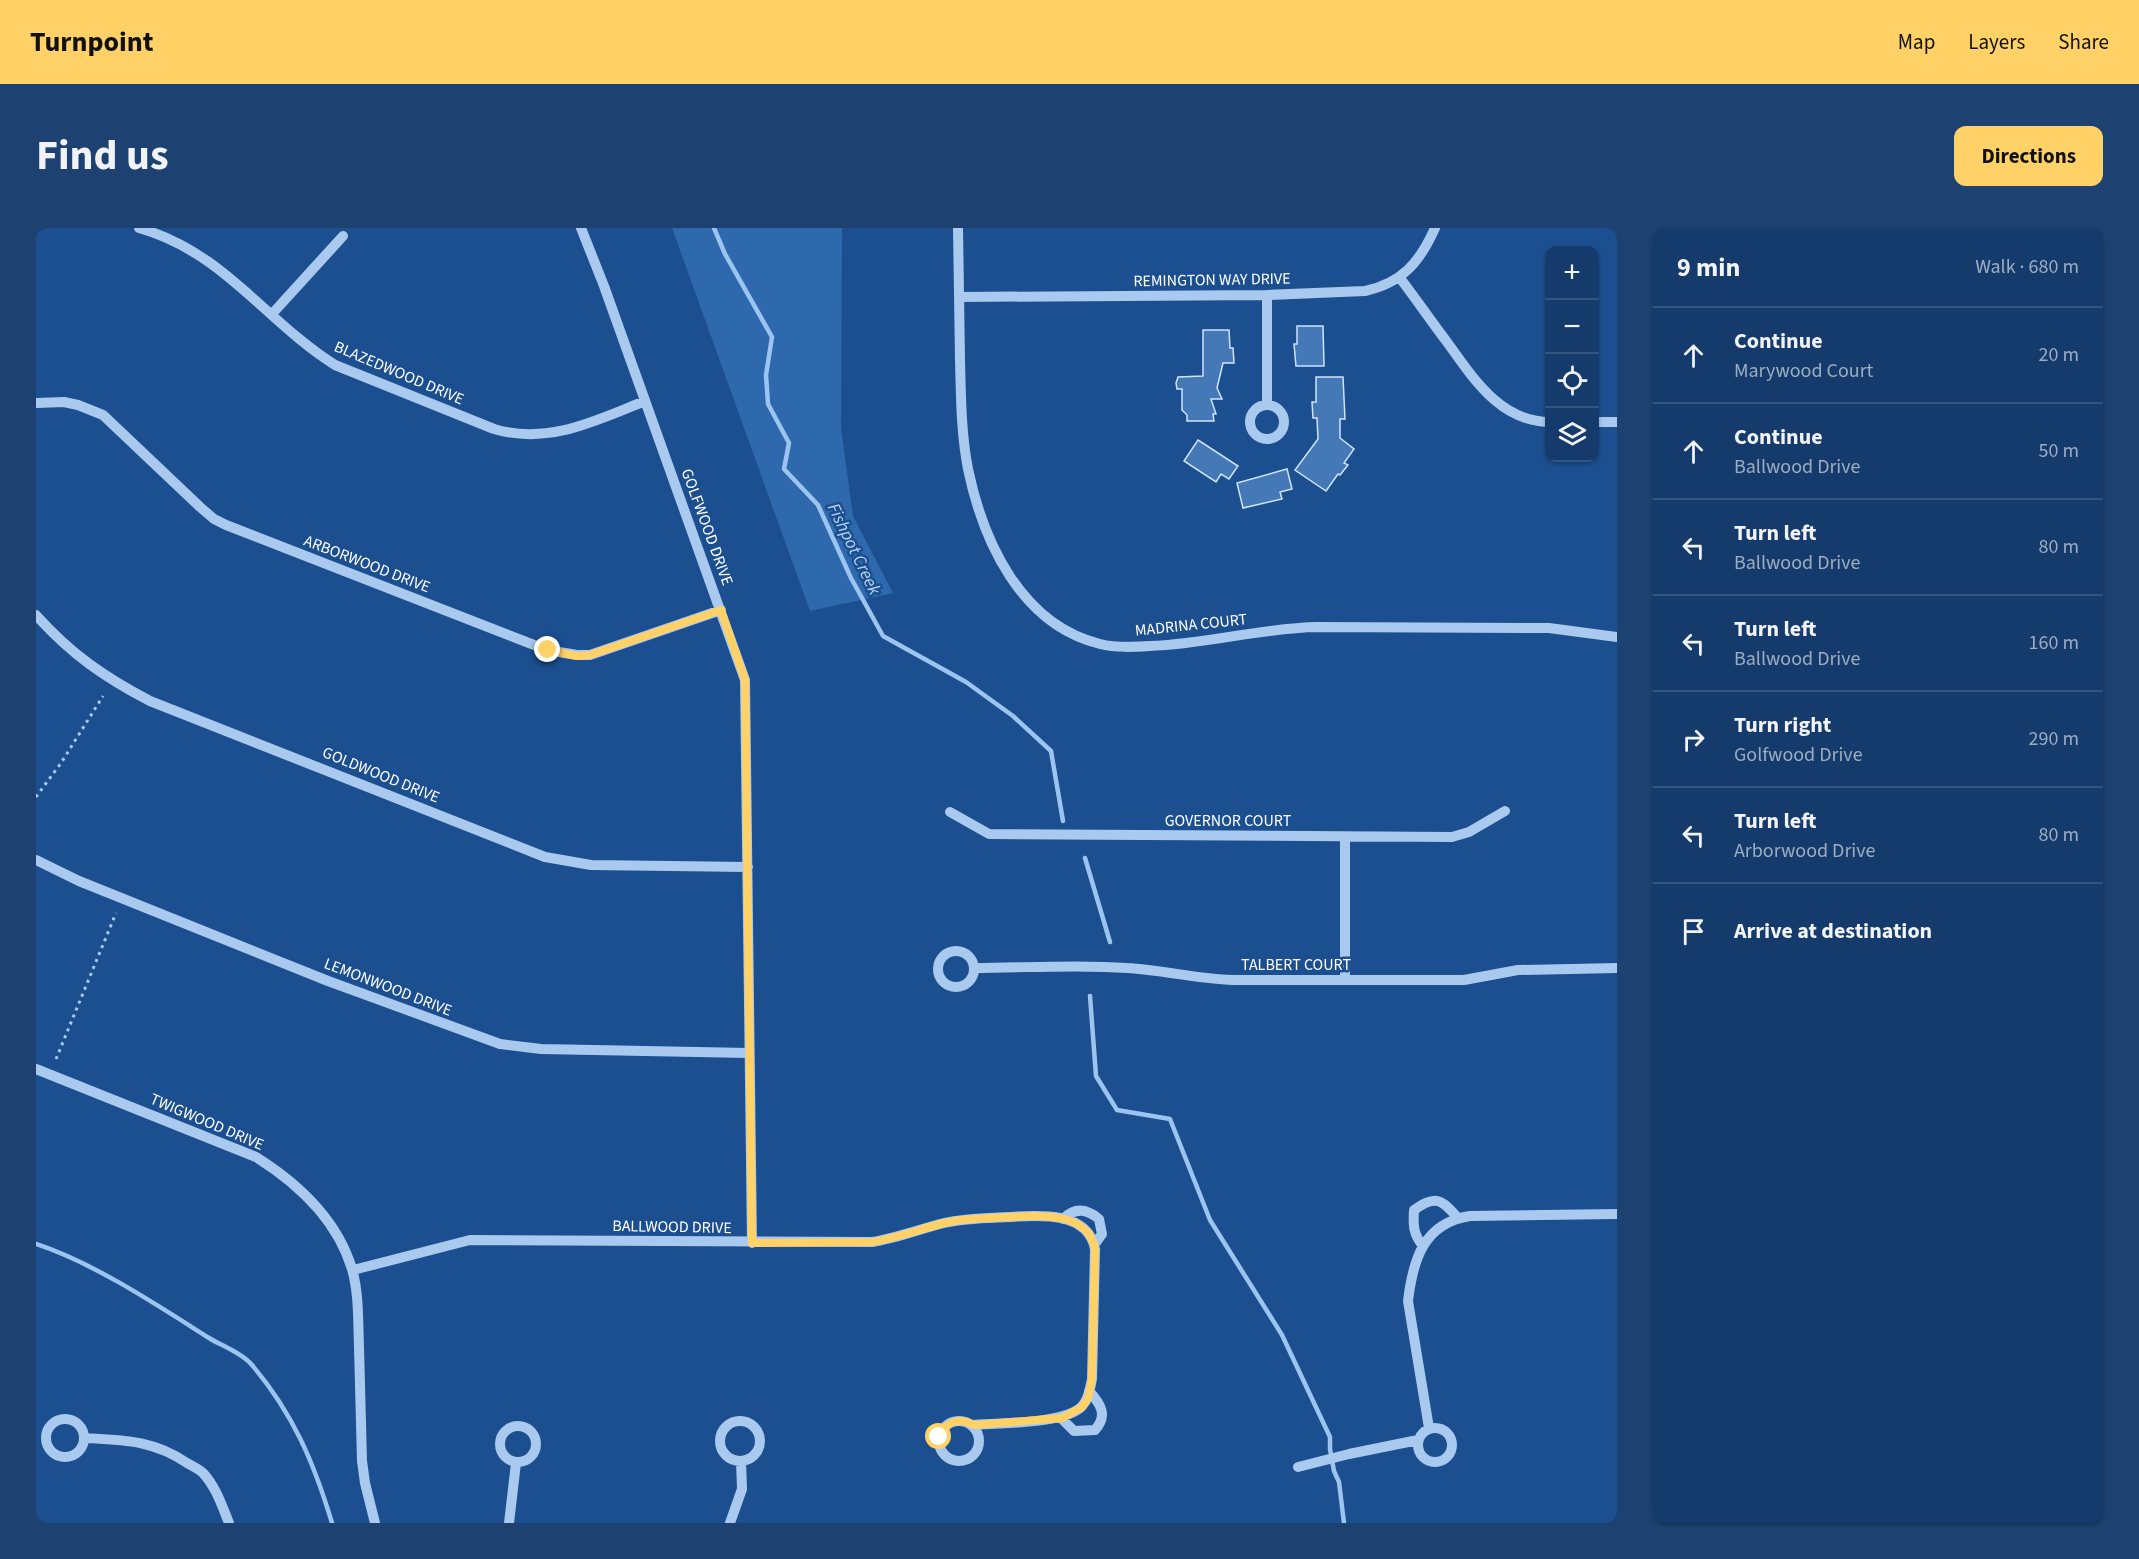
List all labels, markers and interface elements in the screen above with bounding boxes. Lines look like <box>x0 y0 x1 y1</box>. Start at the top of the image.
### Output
text: Turnpoint <box>30 22 154 62</box>
text: Map <box>1898 27 1935 57</box>
text: Layers <box>1968 27 2025 57</box>
text: Share <box>2058 27 2109 57</box>
text: Find us <box>36 126 169 186</box>
button: Directions <box>1954 126 2103 186</box>
map controls <box>1545 246 1599 462</box>
button: + <box>1545 246 1599 300</box>
text: 9 min <box>1677 249 1740 286</box>
text: Walk · 680 m <box>1975 253 2079 281</box>
street label: REMINGTON WAY DRIVE <box>1133 268 1291 292</box>
button: − <box>1545 300 1599 354</box>
text: Continue <box>1734 325 1823 357</box>
street label: BLAZEDWOOD DRIVE <box>331 336 467 410</box>
icon: ahead <box>1677 339 1710 372</box>
text: 20 m <box>2039 341 2079 369</box>
button: locate <box>1545 354 1599 408</box>
text: Marywood Court <box>1734 357 1873 385</box>
button: layers <box>1545 408 1599 462</box>
text: Continue <box>1734 421 1823 453</box>
icon: ahead <box>1677 435 1710 468</box>
text: 50 m <box>2039 437 2079 465</box>
text: Ballwood Drive <box>1734 453 1860 481</box>
street label: GOLFWOOD DRIVE <box>676 466 738 588</box>
water label: Fishpot Creek <box>821 499 887 600</box>
text: Turn left <box>1734 517 1816 549</box>
street label: ARBORWOOD DRIVE <box>301 530 433 598</box>
icon: left <box>1677 531 1710 564</box>
text: 80 m <box>2039 533 2079 561</box>
text: Ballwood Drive <box>1734 549 1860 577</box>
street label: MADRINA COURT <box>1134 608 1249 642</box>
text: Turn left <box>1734 613 1816 645</box>
icon: left <box>1677 627 1710 660</box>
text: 160 m <box>2029 629 2079 657</box>
route end <box>534 636 560 662</box>
text: Ballwood Drive <box>1734 645 1860 673</box>
text: Turn right <box>1734 709 1831 741</box>
icon: right <box>1677 723 1710 756</box>
text: 290 m <box>2029 725 2079 753</box>
street label: GOLDWOOD DRIVE <box>319 741 443 809</box>
text: Golfwood Drive <box>1734 741 1863 769</box>
text: Turn left <box>1734 805 1816 837</box>
street label: GOVERNOR COURT <box>1165 810 1292 832</box>
icon: left <box>1677 819 1710 852</box>
text: 80 m <box>2039 821 2079 849</box>
text: Arborwood Drive <box>1734 837 1875 865</box>
icon: arrive <box>1677 915 1710 948</box>
text: Arrive at destination <box>1734 915 1932 947</box>
street label: LEMONWOOD DRIVE <box>321 952 455 1022</box>
street label: TALBERT COURT <box>1241 954 1351 976</box>
street label: TWIGWOOD DRIVE <box>147 1088 267 1156</box>
street label: BALLWOOD DRIVE <box>612 1215 732 1239</box>
route start <box>925 1423 951 1449</box>

